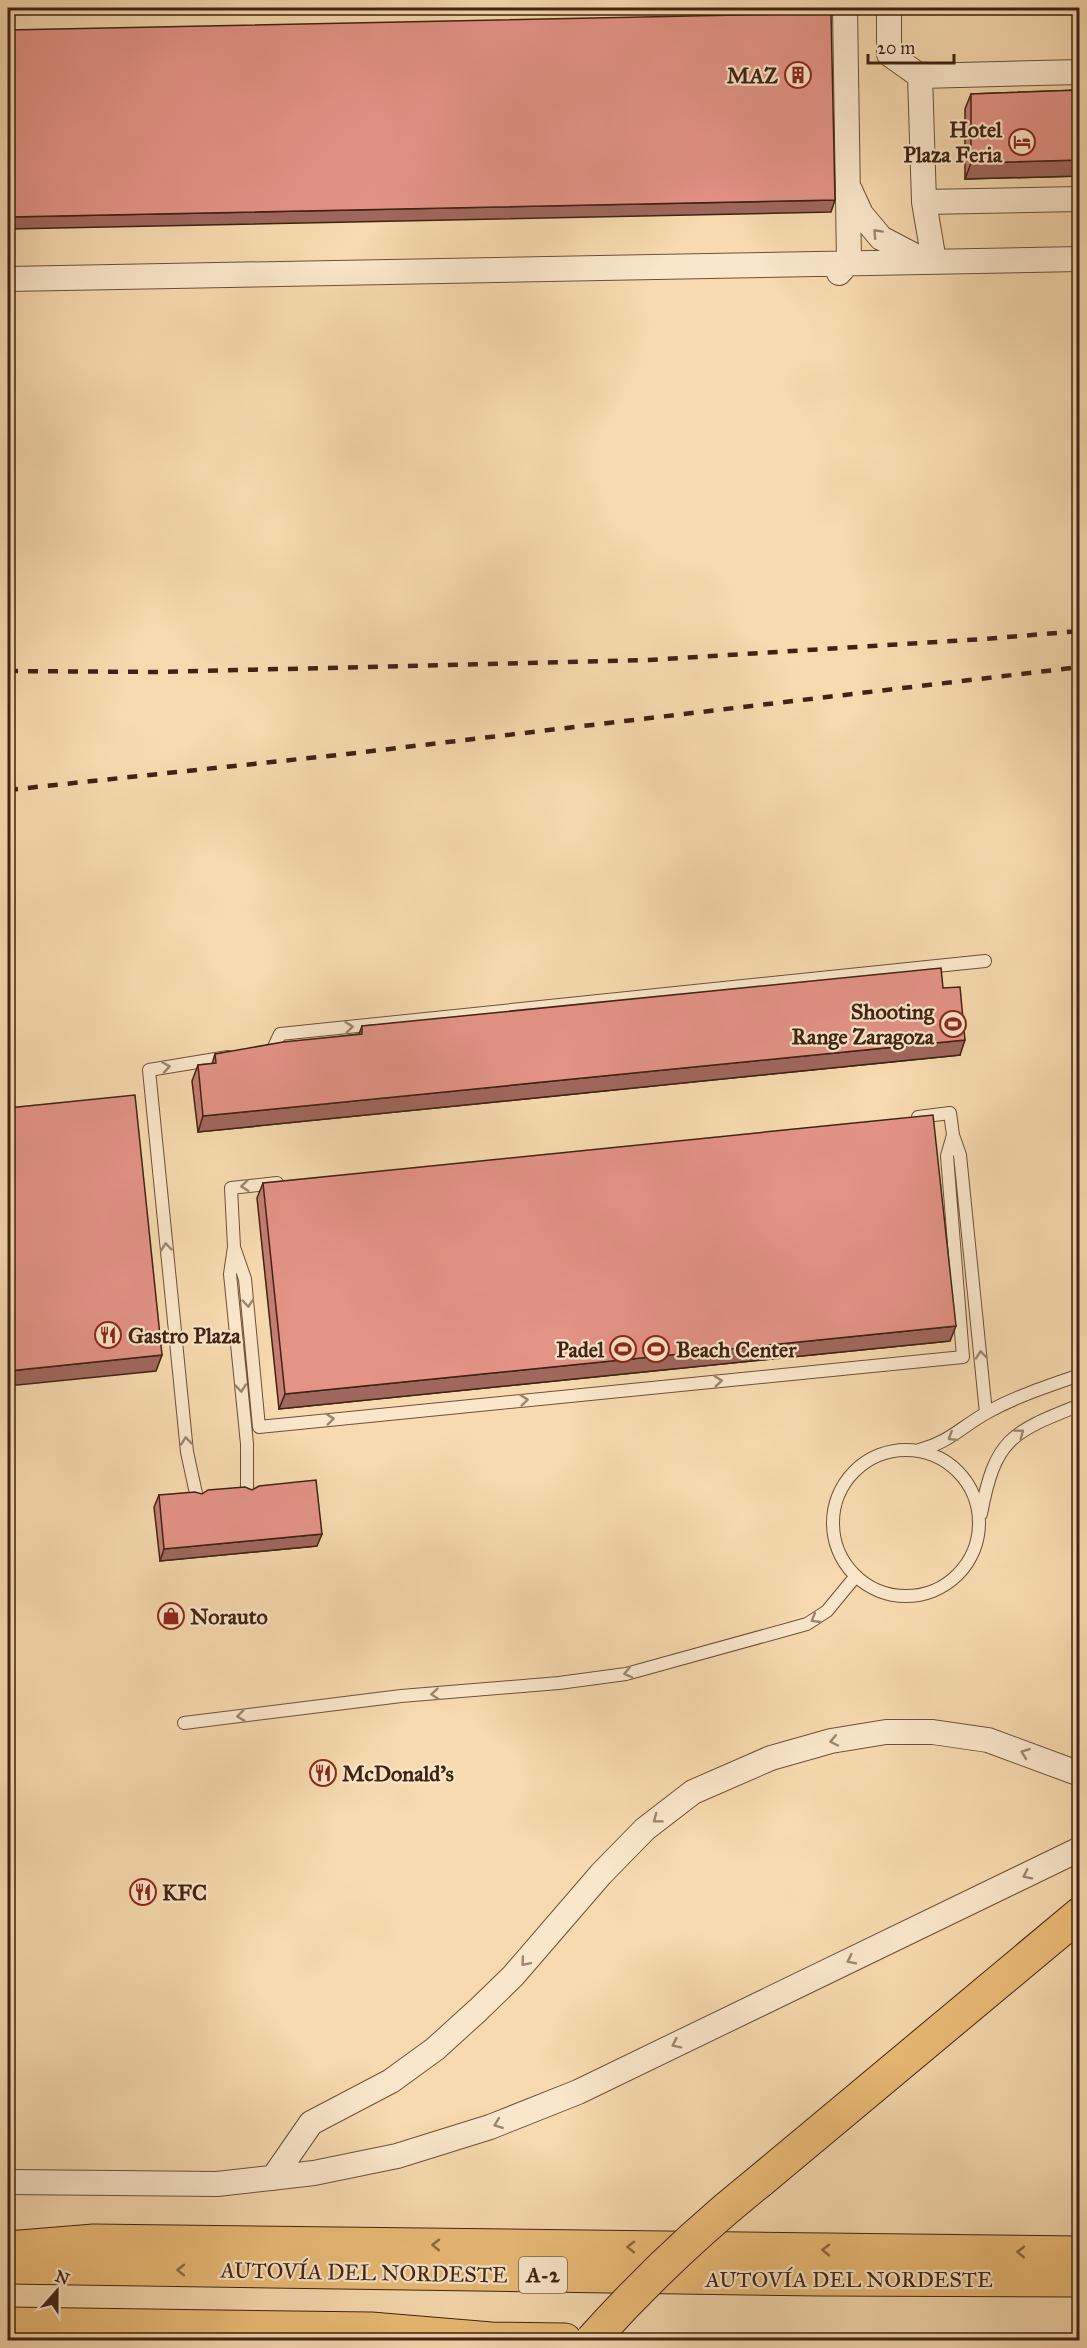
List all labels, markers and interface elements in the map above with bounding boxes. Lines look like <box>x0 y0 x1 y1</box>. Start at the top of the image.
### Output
scale bar <box>868 27 954 65</box>
text: 20 m <box>877 37 915 59</box>
building icon: MAZ <box>783 60 813 90</box>
place label: MAZ <box>727 62 778 89</box>
place label: Hotel Plaza Feria <box>903 116 1003 168</box>
hotel icon: Hotel Plaza Feria <box>1007 127 1037 157</box>
one-way arrow <box>873 229 884 239</box>
place label: Shooting Range Zaragoza <box>792 998 935 1050</box>
sports icon: Shooting Range Zaragoza <box>938 1009 968 1039</box>
one-way arrow <box>344 1021 353 1034</box>
one-way arrow <box>161 1062 170 1074</box>
one-way arrow <box>241 1179 250 1192</box>
one-way arrow <box>160 1242 173 1251</box>
one-way arrow <box>241 1299 254 1308</box>
restaurant icon: Gastro Plaza <box>93 1320 123 1350</box>
place label: Gastro Plaza <box>128 1322 241 1349</box>
sports icon: Padel <box>608 1334 638 1364</box>
sports icon: Beach Center <box>641 1334 671 1364</box>
place label: Padel <box>556 1336 605 1363</box>
place label: Beach Center <box>676 1336 797 1363</box>
one-way arrow <box>975 1350 988 1359</box>
one-way arrow <box>714 1375 723 1388</box>
one-way arrow <box>234 1384 247 1393</box>
one-way arrow <box>520 1394 529 1407</box>
one-way arrow <box>326 1413 335 1426</box>
one-way arrow <box>948 1429 958 1441</box>
one-way arrow <box>1014 1429 1025 1440</box>
one-way arrow <box>180 1436 192 1445</box>
shop icon: Norauto <box>156 1601 186 1631</box>
place label: Norauto <box>190 1603 268 1630</box>
one-way arrow <box>811 1611 821 1623</box>
one-way arrow <box>624 1666 634 1679</box>
one-way arrow <box>430 1687 439 1700</box>
one-way arrow <box>236 1709 246 1721</box>
one-way arrow <box>829 1734 839 1747</box>
one-way arrow <box>1020 1748 1031 1760</box>
restaurant icon: McDonald's <box>308 1758 338 1788</box>
place label: McDonald's <box>342 1760 454 1787</box>
one-way arrow <box>653 1812 664 1823</box>
one-way arrow <box>1022 1867 1033 1879</box>
restaurant icon: KFC <box>128 1877 158 1907</box>
place label: KFC <box>162 1879 207 1906</box>
one-way arrow <box>847 1952 858 1964</box>
one-way arrow <box>521 1955 532 1966</box>
one-way arrow <box>671 2037 682 2049</box>
one-way arrow <box>493 2117 504 2129</box>
one-way arrow <box>432 2239 441 2251</box>
one-way arrow <box>627 2241 636 2254</box>
one-way arrow <box>822 2244 831 2256</box>
one-way arrow <box>1017 2246 1026 2258</box>
street label: AUTOVÍA DEL NORDESTE <box>219 2256 508 2289</box>
road number: A-2 <box>519 2257 567 2293</box>
north arrow <box>27 2261 87 2321</box>
one-way arrow <box>177 2263 186 2276</box>
text: N <box>52 2266 72 2289</box>
street label: AUTOVÍA DEL NORDESTE <box>704 2266 993 2293</box>

